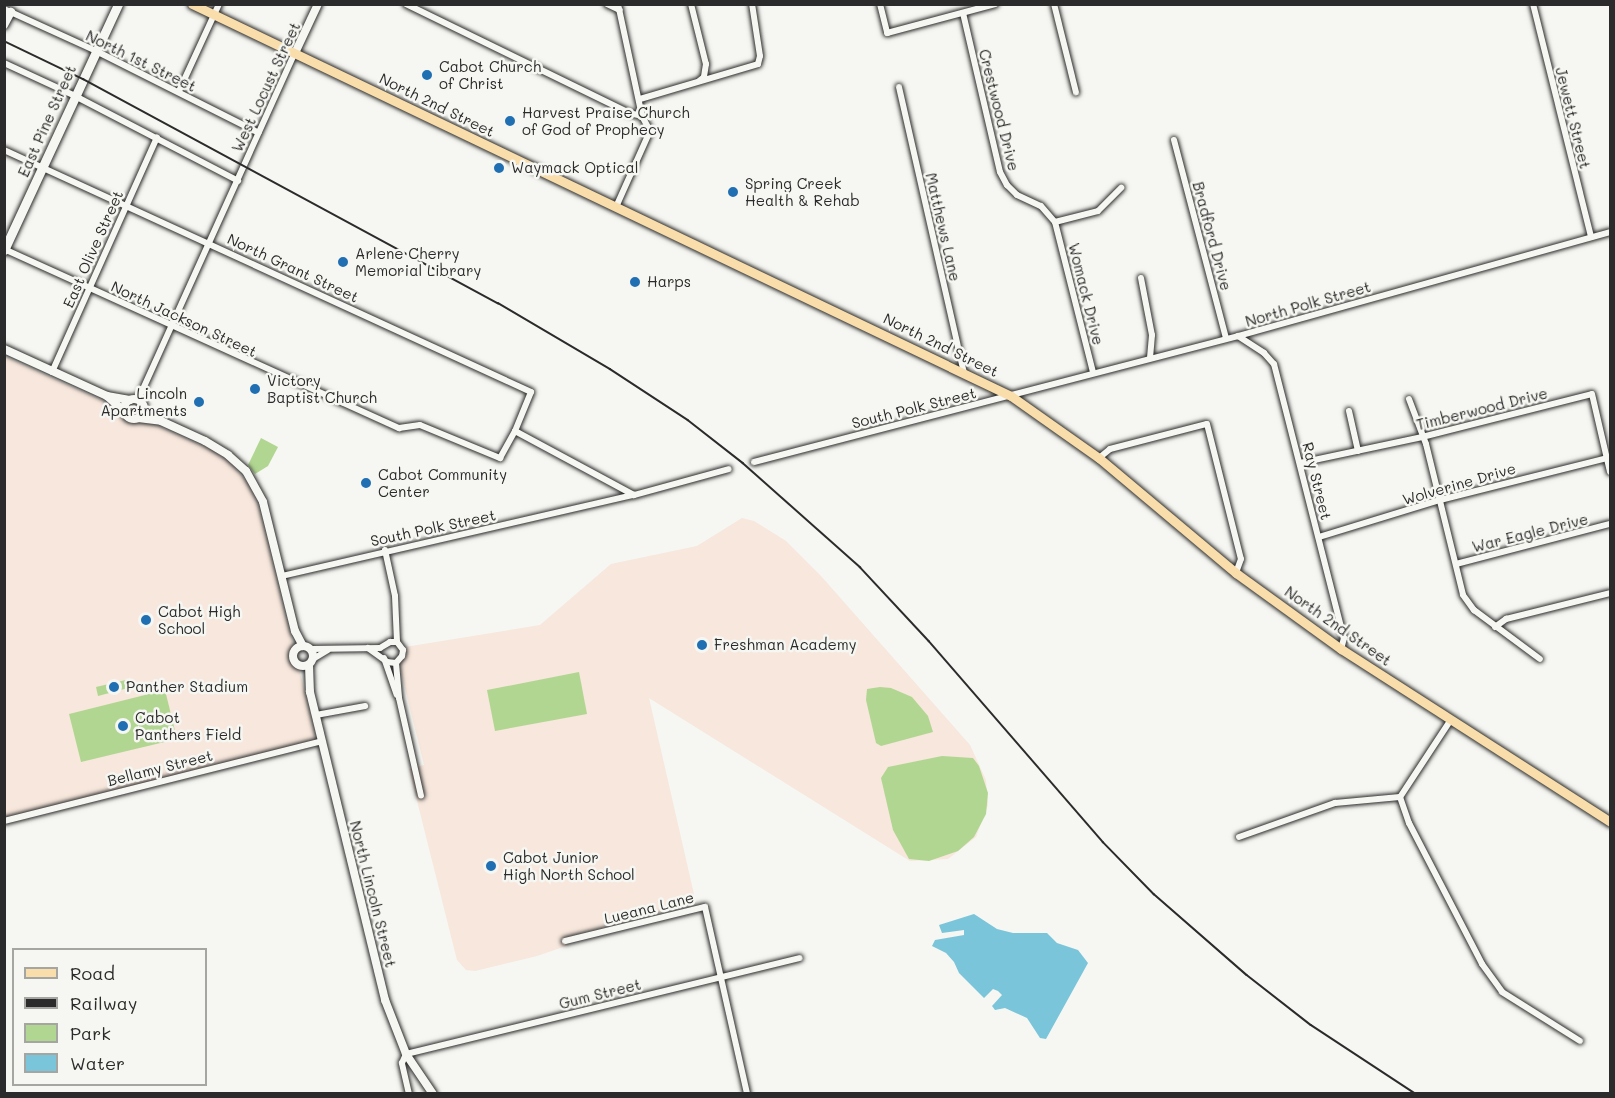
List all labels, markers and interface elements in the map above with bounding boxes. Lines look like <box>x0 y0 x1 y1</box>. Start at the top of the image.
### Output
street label: West Locust Street <box>228 19 304 155</box>
street label: North 1st Street <box>83 27 199 95</box>
street label: Crestwood Drive <box>975 47 1023 173</box>
place label: Cabot Church of Christ <box>439 57 541 92</box>
street label: East Pine Street <box>14 62 80 180</box>
street label: Jewett Street <box>1552 65 1594 171</box>
marker: Cabot Church of Christ <box>420 68 434 82</box>
street label: North 2nd Street <box>376 69 498 141</box>
place label: Harvest Praise Church of God of Prophecy <box>522 103 690 138</box>
marker: Harvest Praise Church of God of Prophecy <box>503 114 517 128</box>
place label: Waymack Optical <box>511 159 638 177</box>
marker: Waymack Optical <box>492 161 506 175</box>
street label: Matthews Lane <box>922 171 964 283</box>
place label: Spring Creek Health & Rehab <box>745 174 860 209</box>
street label: Bradford Drive <box>1189 180 1235 292</box>
marker: Spring Creek Health & Rehab <box>726 185 740 199</box>
street label: East Olive Street <box>59 187 127 311</box>
street label: North Grant Street <box>224 230 362 306</box>
street label: Womack Drive <box>1065 241 1107 347</box>
place label: Arlene Cherry Memorial Library <box>355 244 481 279</box>
marker: Arlene Cherry Memorial Library <box>336 255 350 269</box>
place label: Harps <box>647 273 691 291</box>
marker: Harps <box>628 275 642 289</box>
street label: North Jackson Street <box>108 277 260 361</box>
street label: North Polk Street <box>1243 277 1373 331</box>
street label: North 2nd Street <box>880 309 1002 381</box>
place label: Victory Baptist Church <box>267 371 377 406</box>
marker: Victory Baptist Church <box>248 382 262 396</box>
place label: Lincoln Apartments <box>100 384 187 419</box>
street label: South Polk Street <box>850 384 978 432</box>
street label: Timberwood Drive <box>1414 384 1550 434</box>
marker: Lincoln Apartments <box>192 395 206 409</box>
street label: Ray Street <box>1299 440 1335 522</box>
street label: Wolverine Drive <box>1400 459 1518 509</box>
place label: Cabot Community Center <box>378 465 507 500</box>
marker: Cabot Community Center <box>359 476 373 490</box>
street label: South Polk Street <box>369 506 497 550</box>
street label: War Eagle Drive <box>1470 510 1590 556</box>
street label: North 2nd Street <box>1281 582 1395 670</box>
place label: Cabot High School <box>158 602 240 637</box>
marker: Cabot High School <box>139 613 153 627</box>
place label: Freshman Academy <box>714 636 856 654</box>
marker: Freshman Academy <box>695 638 709 652</box>
place label: Panther Stadium <box>126 678 248 696</box>
marker: Panther Stadium <box>107 680 121 694</box>
place label: Cabot Panthers Field <box>135 708 241 743</box>
marker: Cabot Panthers Field <box>116 719 130 733</box>
street label: Bellamy Street <box>106 746 214 790</box>
street label: North Lincoln Street <box>346 819 400 969</box>
place label: Cabot Junior High North School <box>503 848 635 883</box>
marker: Cabot Junior High North School <box>484 859 498 873</box>
street label: Lueana Lane <box>602 888 696 928</box>
legend <box>12 948 207 1086</box>
text: Road <box>70 961 115 985</box>
street label: Gum Street <box>557 975 643 1013</box>
text: Railway <box>70 991 137 1015</box>
text: Park <box>70 1021 111 1045</box>
text: Water <box>70 1051 125 1075</box>

